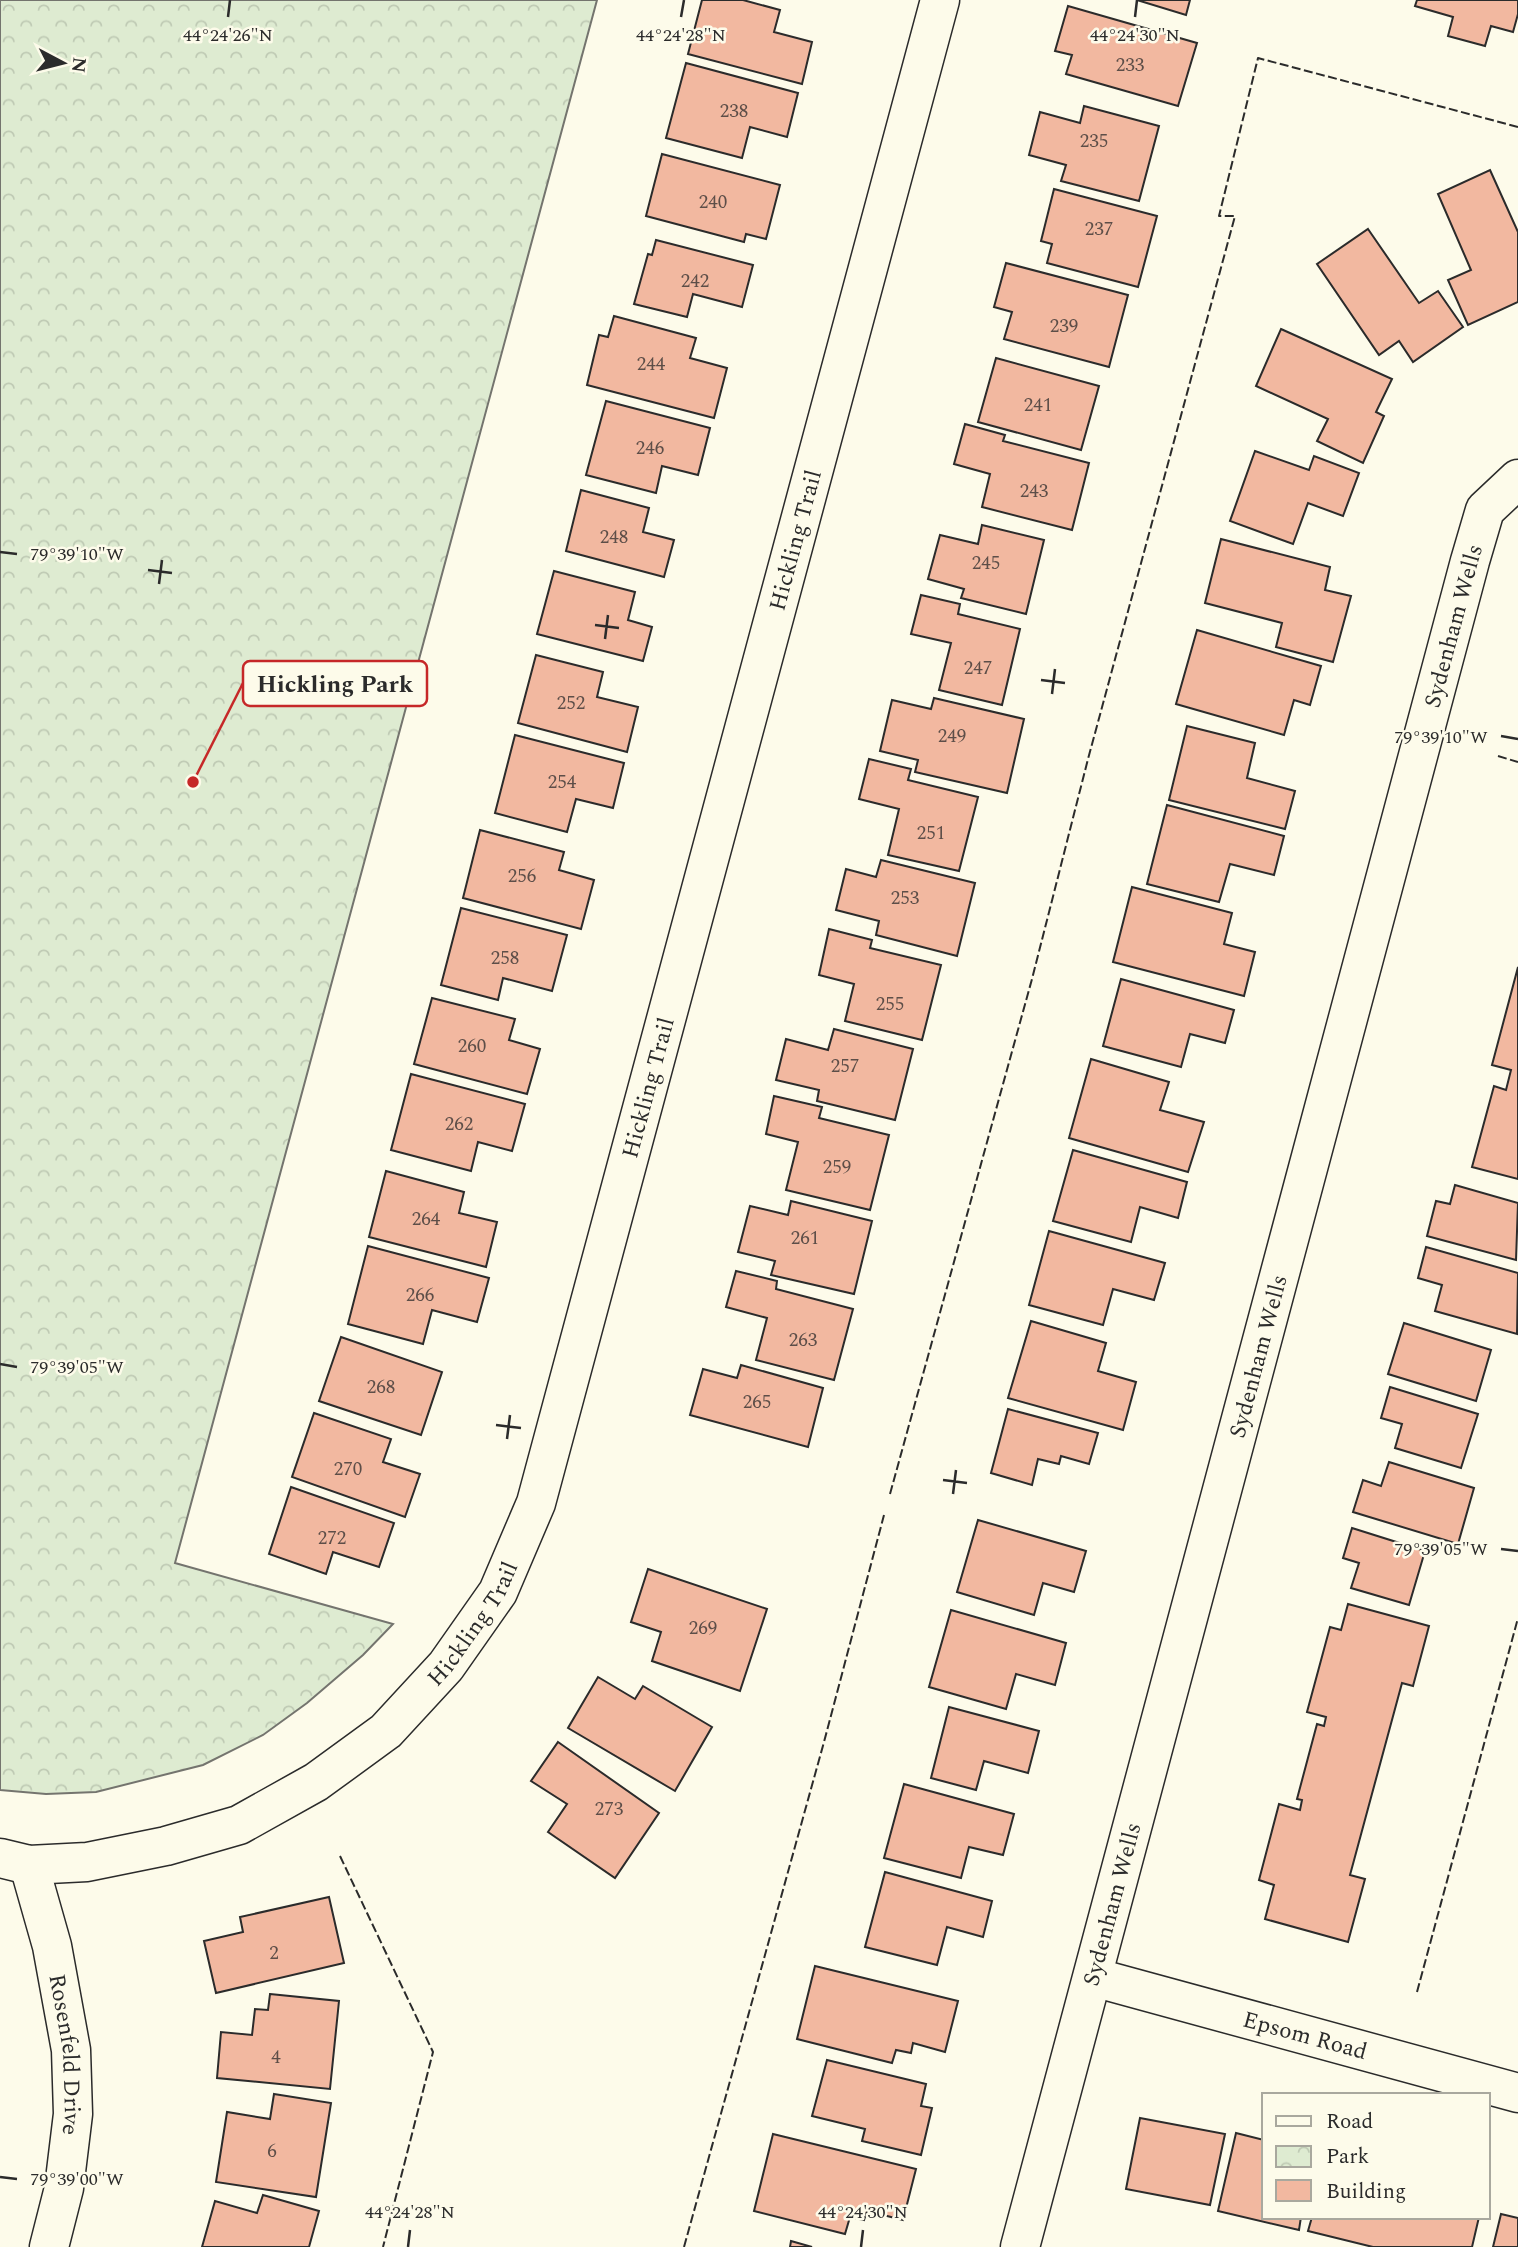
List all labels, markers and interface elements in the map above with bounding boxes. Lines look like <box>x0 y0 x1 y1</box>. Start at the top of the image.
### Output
text: 44°24'26"N <box>183 22 273 49</box>
text: 44°24'28"N <box>636 22 726 49</box>
text: 44°24'30"N <box>1090 22 1180 49</box>
north arrow <box>28 28 98 98</box>
house number: 233 <box>1116 51 1145 80</box>
text: N <box>63 55 94 74</box>
house number: 238 <box>720 97 748 126</box>
house number: 235 <box>1080 127 1108 156</box>
house number: 240 <box>699 188 727 217</box>
house number: 237 <box>1085 215 1113 244</box>
house number: 242 <box>681 267 709 296</box>
house number: 239 <box>1050 312 1078 341</box>
house number: 244 <box>637 350 666 379</box>
house number: 241 <box>1024 391 1052 420</box>
house number: 246 <box>636 434 664 463</box>
street label: Hickling Trail <box>761 466 832 615</box>
house number: 243 <box>1020 477 1049 506</box>
house number: 248 <box>600 523 628 552</box>
street label: Sydenham Wells <box>1416 540 1493 712</box>
text: 79°39'10"W <box>30 541 124 568</box>
house number: 245 <box>972 549 1000 578</box>
house number: 247 <box>964 654 992 683</box>
callout: Hickling Park <box>243 661 427 706</box>
text: Hickling Park <box>257 667 414 703</box>
house number: 252 <box>557 689 585 718</box>
house number: 249 <box>938 722 966 751</box>
text: 79°39'10"W <box>1394 724 1488 751</box>
house number: 254 <box>548 768 577 797</box>
house number: 251 <box>917 819 945 848</box>
house number: 256 <box>508 862 536 891</box>
house number: 253 <box>891 884 920 913</box>
house number: 258 <box>491 944 519 973</box>
house number: 255 <box>876 990 904 1019</box>
street label: Hickling Trail <box>613 1014 685 1162</box>
house number: 260 <box>458 1032 486 1061</box>
house number: 257 <box>831 1052 859 1081</box>
house number: 262 <box>445 1110 473 1139</box>
house number: 259 <box>823 1153 851 1182</box>
house number: 264 <box>412 1205 441 1234</box>
house number: 261 <box>791 1224 819 1253</box>
street label: Sydenham Wells <box>1221 1271 1298 1442</box>
house number: 266 <box>406 1281 434 1310</box>
house number: 263 <box>789 1326 818 1355</box>
text: 79°39'05"W <box>30 1354 124 1381</box>
house number: 268 <box>367 1373 395 1402</box>
house number: 265 <box>743 1388 771 1417</box>
house number: 270 <box>334 1455 362 1484</box>
house number: 272 <box>318 1524 346 1553</box>
text: 79°39'05"W <box>1394 1536 1488 1563</box>
street label: Hickling Trail <box>419 1556 528 1695</box>
house number: 269 <box>689 1614 717 1643</box>
house number: 273 <box>595 1795 624 1824</box>
street label: Sydenham Wells <box>1074 1819 1152 1990</box>
house number: 2 <box>269 1939 279 1968</box>
street label: Rosenfeld Drive <box>38 1971 89 2137</box>
street label: Epsom Road <box>1239 2003 1371 2070</box>
house number: 4 <box>271 2043 281 2072</box>
legend <box>1262 2093 1490 2219</box>
text: Road <box>1326 2106 1373 2138</box>
house number: 6 <box>267 2137 277 2166</box>
text: Park <box>1326 2141 1370 2173</box>
text: 79°39'00"W <box>30 2166 124 2193</box>
text: Building <box>1326 2176 1406 2208</box>
text: 44°24'28"N <box>365 2199 455 2226</box>
text: 44°24'30"N <box>818 2199 908 2226</box>

